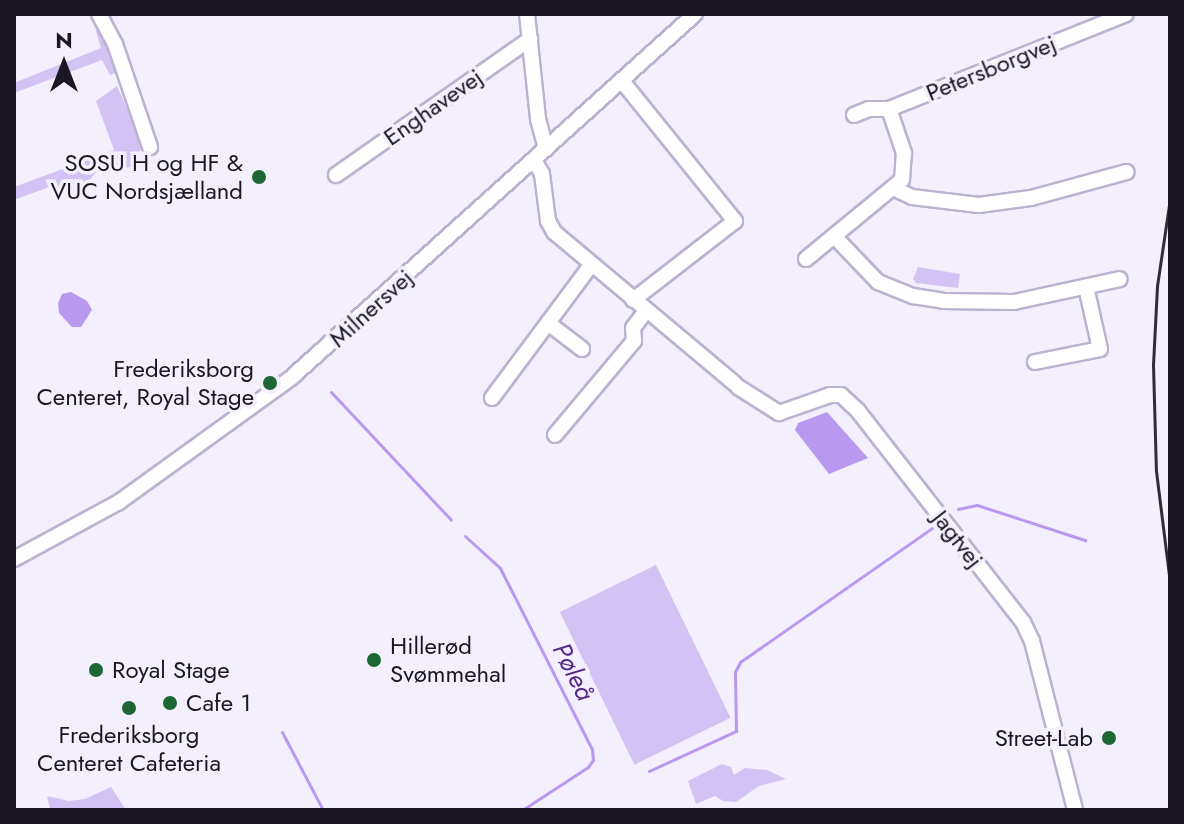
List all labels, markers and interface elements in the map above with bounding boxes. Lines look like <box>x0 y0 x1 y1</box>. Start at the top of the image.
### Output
north arrow <box>24 24 104 104</box>
text: N <box>55 24 73 56</box>
street label: Petersborgvej <box>922 29 1060 107</box>
street label: Enghavevej <box>378 62 488 152</box>
place label: SOSU H og HF & VUC Nordsjælland <box>51 149 243 205</box>
marker: SOSU H og HF & VUC Nordsjælland <box>250 168 268 186</box>
street label: Milnersvej <box>323 263 419 353</box>
place label: Frederiksborg Centeret, Royal Stage <box>36 355 254 411</box>
marker: Frederiksborg Centeret, Royal Stage <box>261 374 279 392</box>
street label: Jagtvej <box>927 504 989 574</box>
place label: Hillerød Svømmehal <box>390 632 506 688</box>
water label: Pøleå <box>545 638 601 706</box>
marker: Hillerød Svømmehal <box>365 651 383 669</box>
place label: Royal Stage <box>112 656 230 684</box>
marker: Royal Stage <box>87 661 105 679</box>
place label: Cafe 1 <box>186 689 251 717</box>
marker: Cafe 1 <box>161 694 179 712</box>
marker: Frederiksborg Centeret Cafeteria <box>120 699 138 717</box>
place label: Frederiksborg Centeret Cafeteria <box>37 721 221 777</box>
place label: Street-Lab <box>995 724 1093 752</box>
marker: Street-Lab <box>1100 729 1118 747</box>

